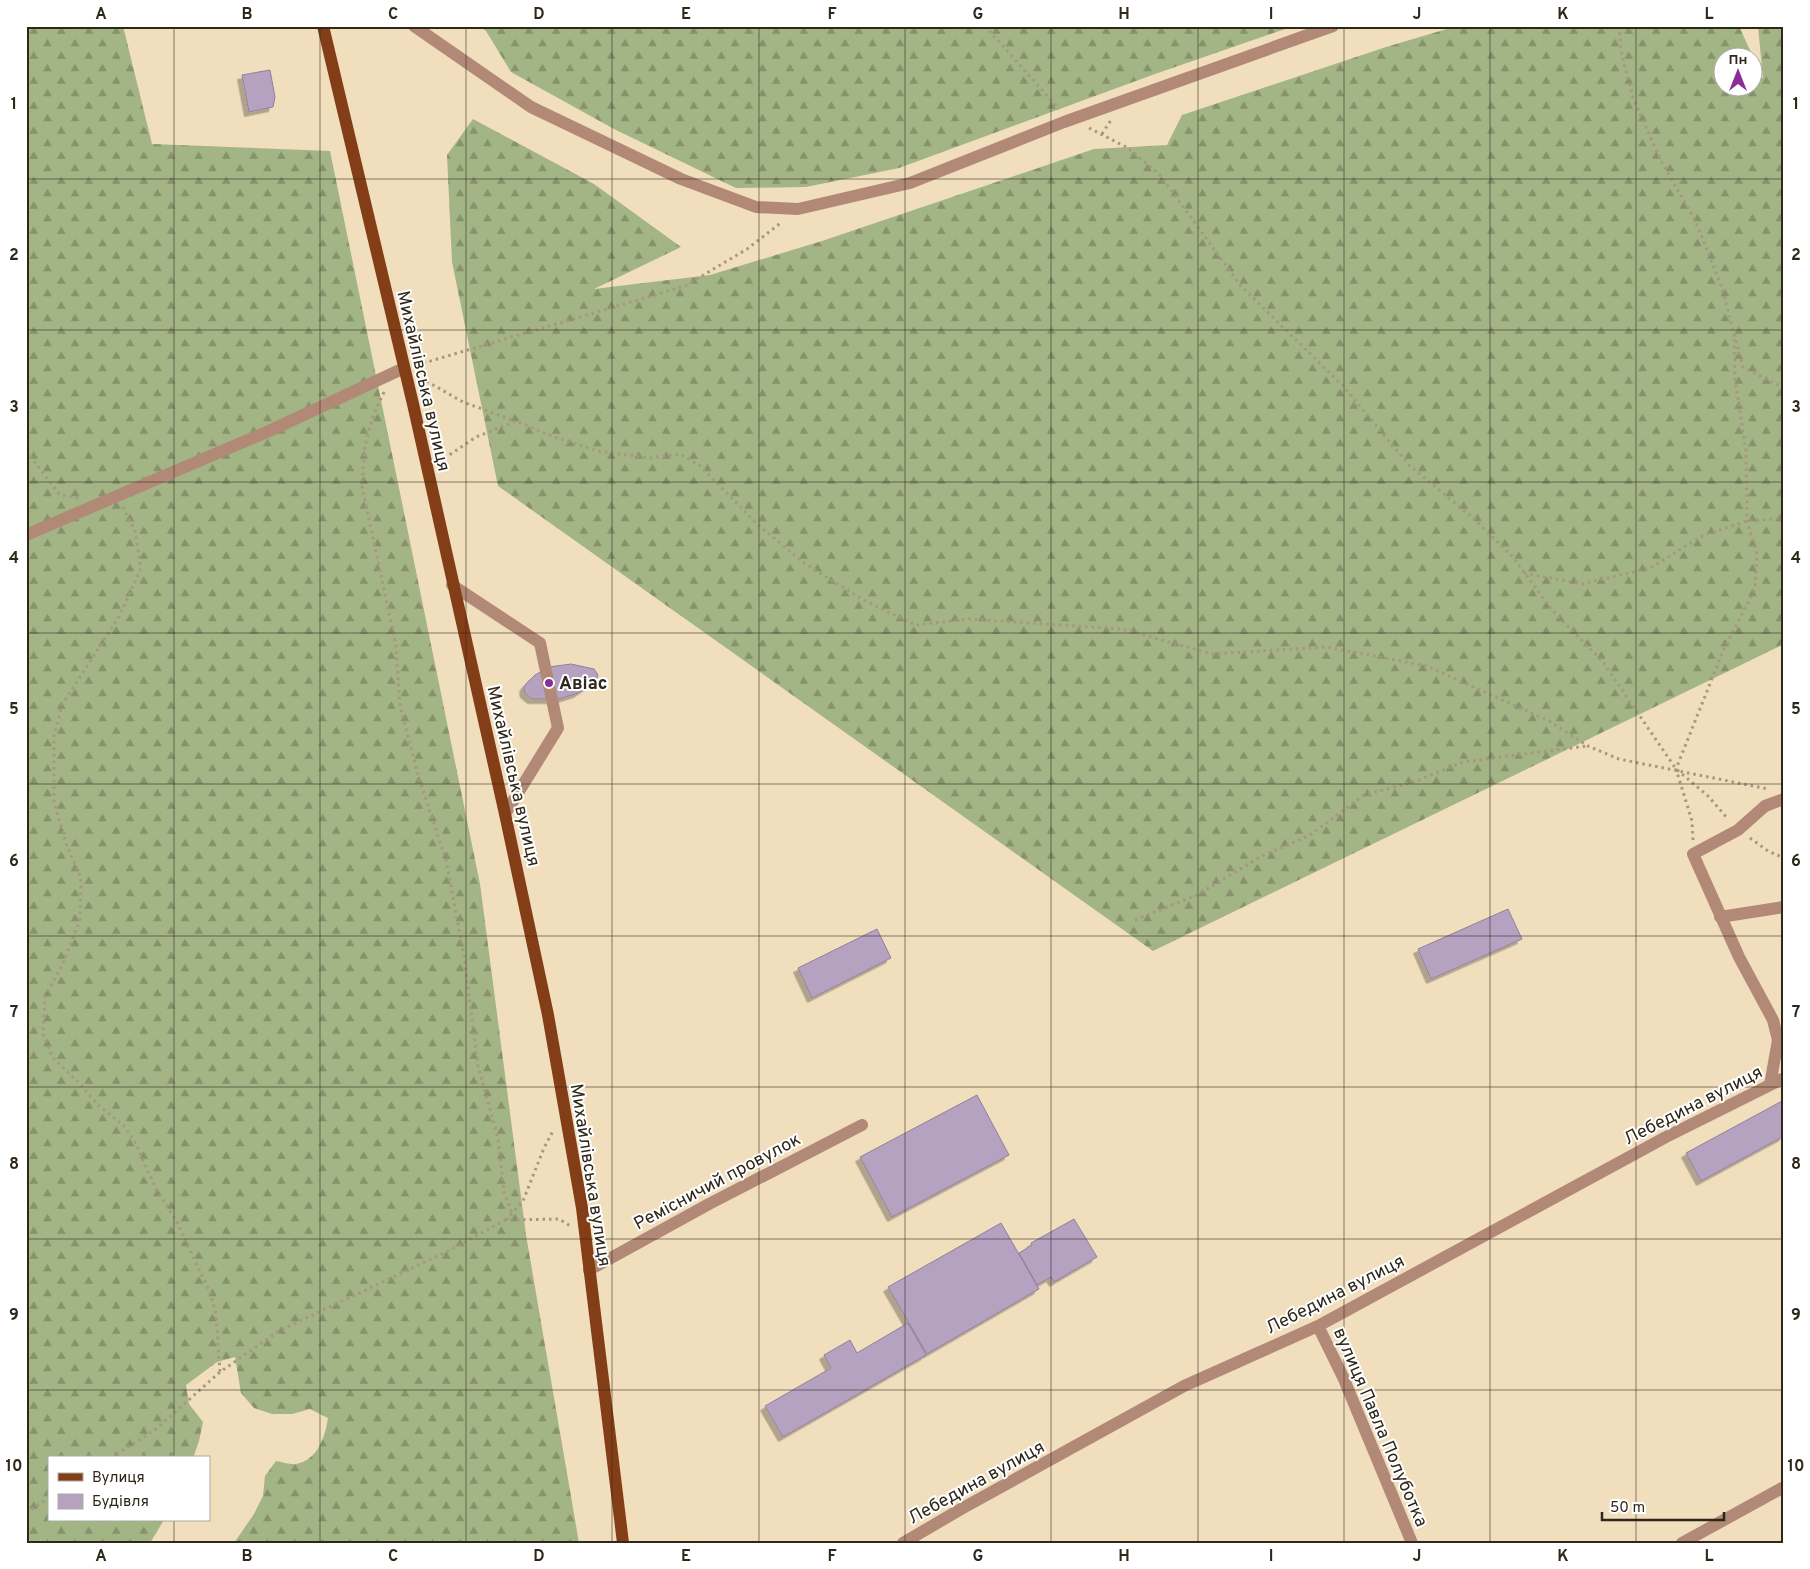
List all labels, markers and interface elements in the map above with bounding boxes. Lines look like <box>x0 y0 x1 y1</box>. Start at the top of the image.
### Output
text: A <box>95 5 107 25</box>
text: B <box>241 5 253 25</box>
text: C <box>388 5 398 25</box>
text: D <box>533 5 545 25</box>
text: E <box>681 5 691 25</box>
text: F <box>827 5 837 25</box>
text: G <box>973 5 983 25</box>
text: H <box>1118 5 1130 25</box>
text: I <box>1269 5 1273 25</box>
text: J <box>1413 5 1421 25</box>
text: K <box>1557 5 1569 25</box>
text: L <box>1704 5 1714 25</box>
north arrow <box>1712 48 1762 98</box>
text: Пн <box>1729 52 1747 69</box>
text: 1 <box>11 95 17 115</box>
text: 1 <box>1793 95 1799 115</box>
text: 2 <box>9 246 19 266</box>
text: 2 <box>1791 246 1801 266</box>
street label: Михайлівська вулиця <box>391 289 455 474</box>
text: 3 <box>9 398 19 418</box>
text: 3 <box>1791 398 1801 418</box>
text: 4 <box>9 549 19 569</box>
text: 4 <box>1791 549 1801 569</box>
place label: Авіас <box>559 673 608 696</box>
marker: Авіас <box>543 677 555 689</box>
street label: Михайлівська вулиця <box>481 684 545 869</box>
text: 5 <box>9 700 19 720</box>
text: 5 <box>1791 700 1801 720</box>
text: 6 <box>9 852 19 872</box>
text: 6 <box>1791 852 1801 872</box>
text: 7 <box>10 1003 18 1023</box>
text: 7 <box>1792 1003 1800 1023</box>
street label: Лебедина вулиця <box>1620 1061 1767 1151</box>
street label: Михайлівська вулиця <box>564 1082 615 1268</box>
street label: Ремісничий провулок <box>630 1129 805 1236</box>
text: 8 <box>9 1155 19 1175</box>
text: 8 <box>1791 1155 1801 1175</box>
street label: Лебедина вулиця <box>1262 1250 1409 1340</box>
text: 9 <box>9 1306 19 1326</box>
text: 9 <box>1791 1306 1801 1326</box>
street label: вулиця Павла Полуботка <box>1327 1324 1432 1531</box>
street label: Лебедина вулиця <box>904 1436 1049 1530</box>
legend <box>48 1456 210 1522</box>
text: 10 <box>6 1457 22 1477</box>
text: 10 <box>1788 1457 1804 1477</box>
text: Вулиця <box>92 1469 145 1488</box>
scale bar <box>1602 1489 1725 1521</box>
text: Будівля <box>92 1493 149 1512</box>
text: 50 m <box>1610 1499 1645 1518</box>
text: A <box>95 1547 107 1567</box>
text: B <box>241 1547 253 1567</box>
text: C <box>388 1547 398 1567</box>
text: D <box>533 1547 545 1567</box>
text: E <box>681 1547 691 1567</box>
text: F <box>827 1547 837 1567</box>
text: G <box>973 1547 983 1567</box>
text: H <box>1118 1547 1130 1567</box>
text: I <box>1269 1547 1273 1567</box>
text: J <box>1413 1547 1421 1567</box>
text: K <box>1557 1547 1569 1567</box>
text: L <box>1704 1547 1714 1567</box>

